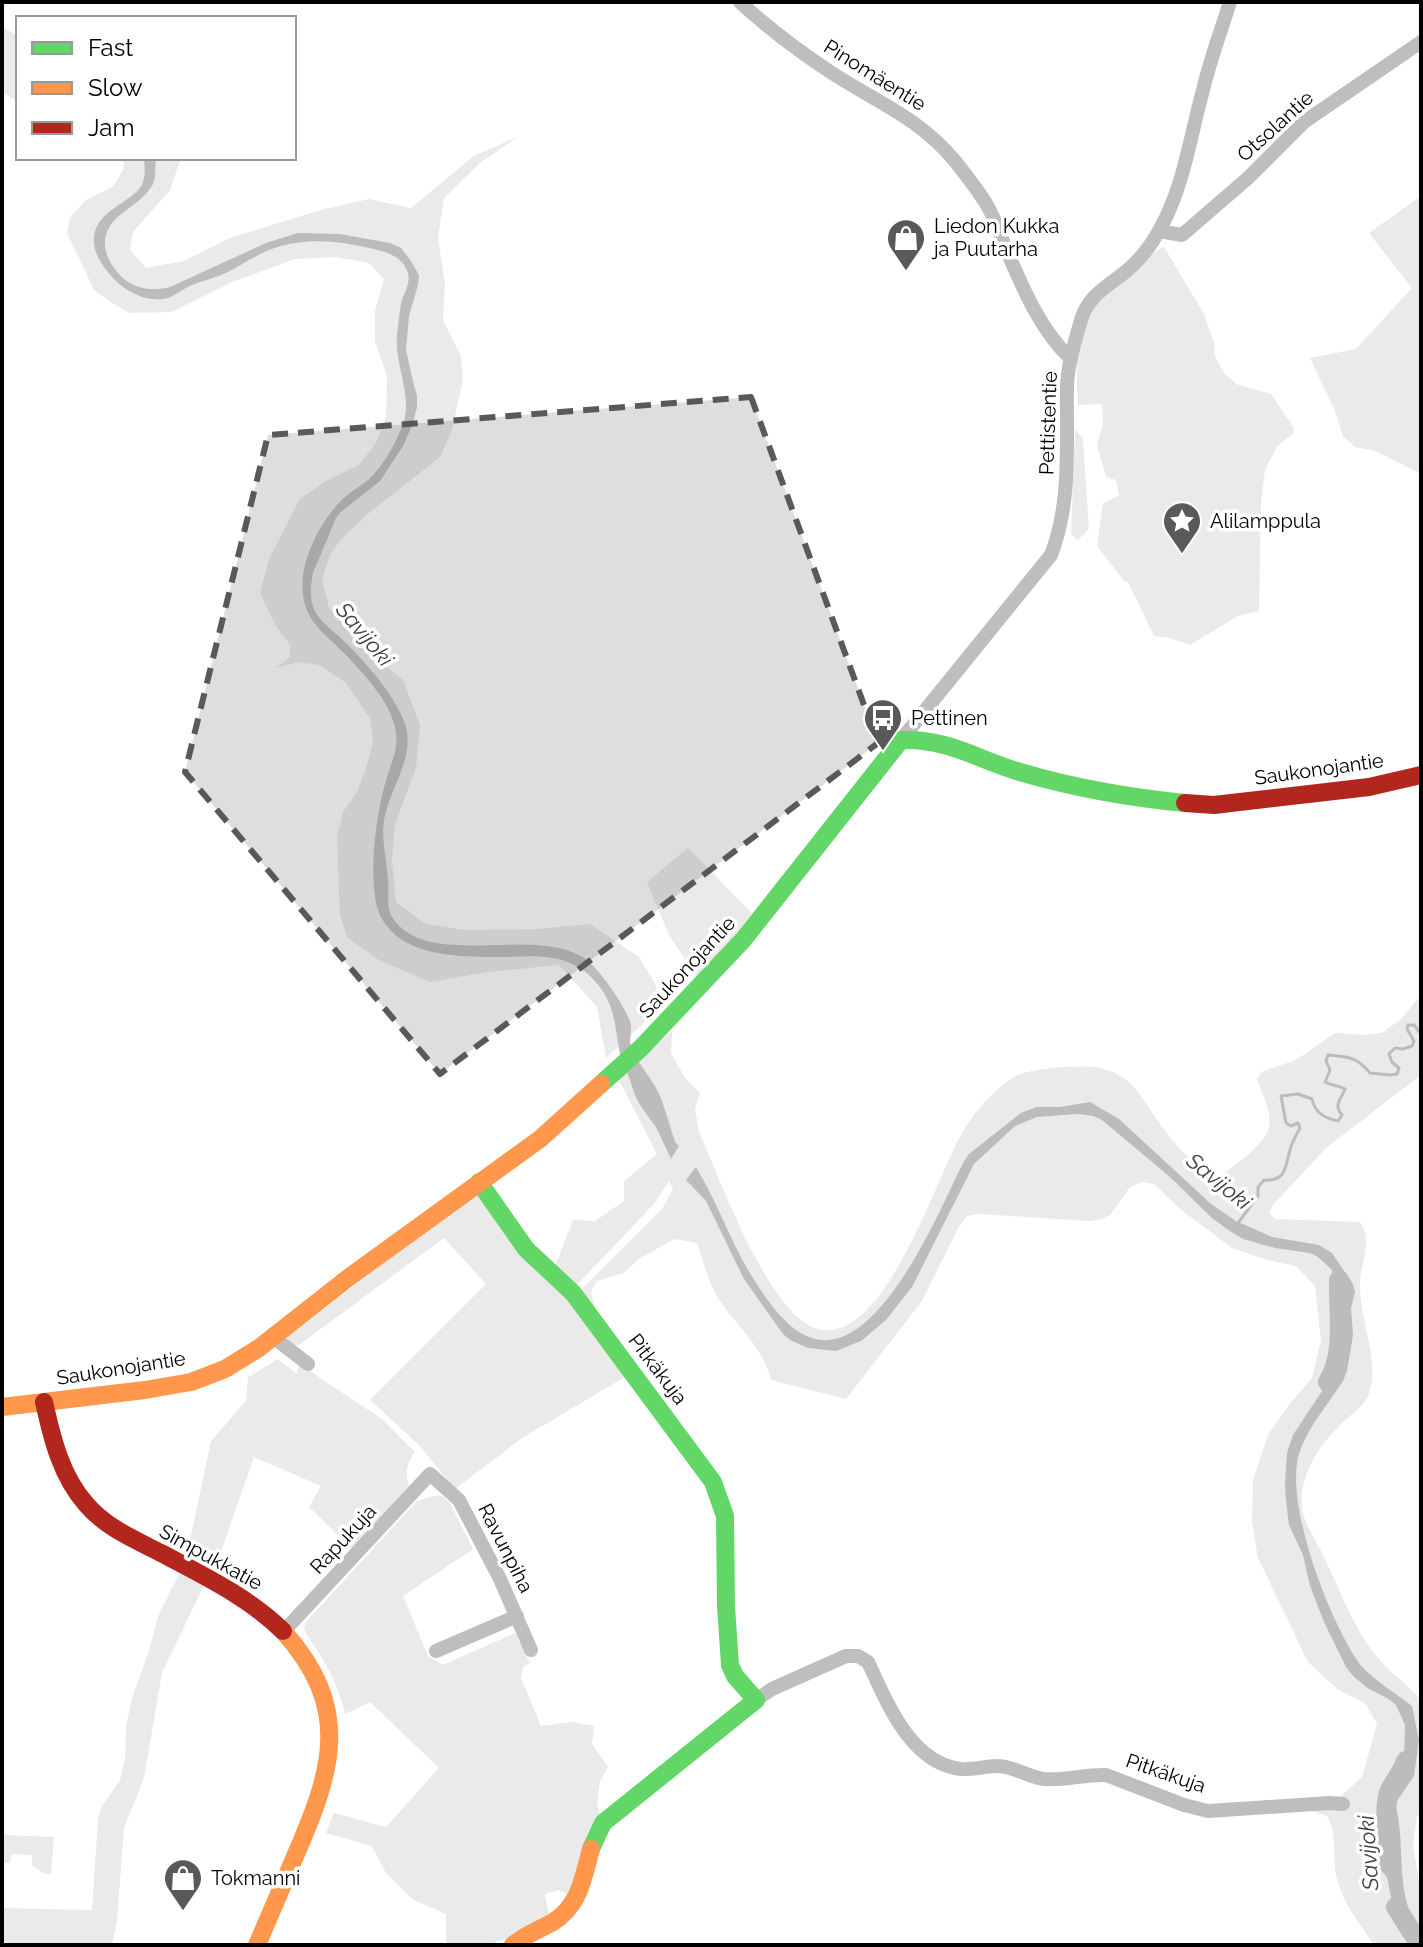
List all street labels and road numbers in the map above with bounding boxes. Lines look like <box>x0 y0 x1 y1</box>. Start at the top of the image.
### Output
street label: Pinomäentie <box>820 34 931 116</box>
street label: Otsolantie <box>1232 85 1318 166</box>
street label: Pettistentie <box>1034 370 1062 475</box>
street label: Saukonojantie <box>1253 748 1385 790</box>
street label: Saukonojantie <box>634 911 740 1023</box>
street label: Pitkäkuja <box>623 1329 693 1409</box>
street label: Saukonojantie <box>55 1346 187 1390</box>
street label: Rapukuja <box>305 1499 381 1579</box>
street label: Ravunpiha <box>473 1499 539 1597</box>
street label: Simpukkatie <box>155 1519 267 1595</box>
street label: Pitkäkuja <box>1123 1748 1209 1798</box>

